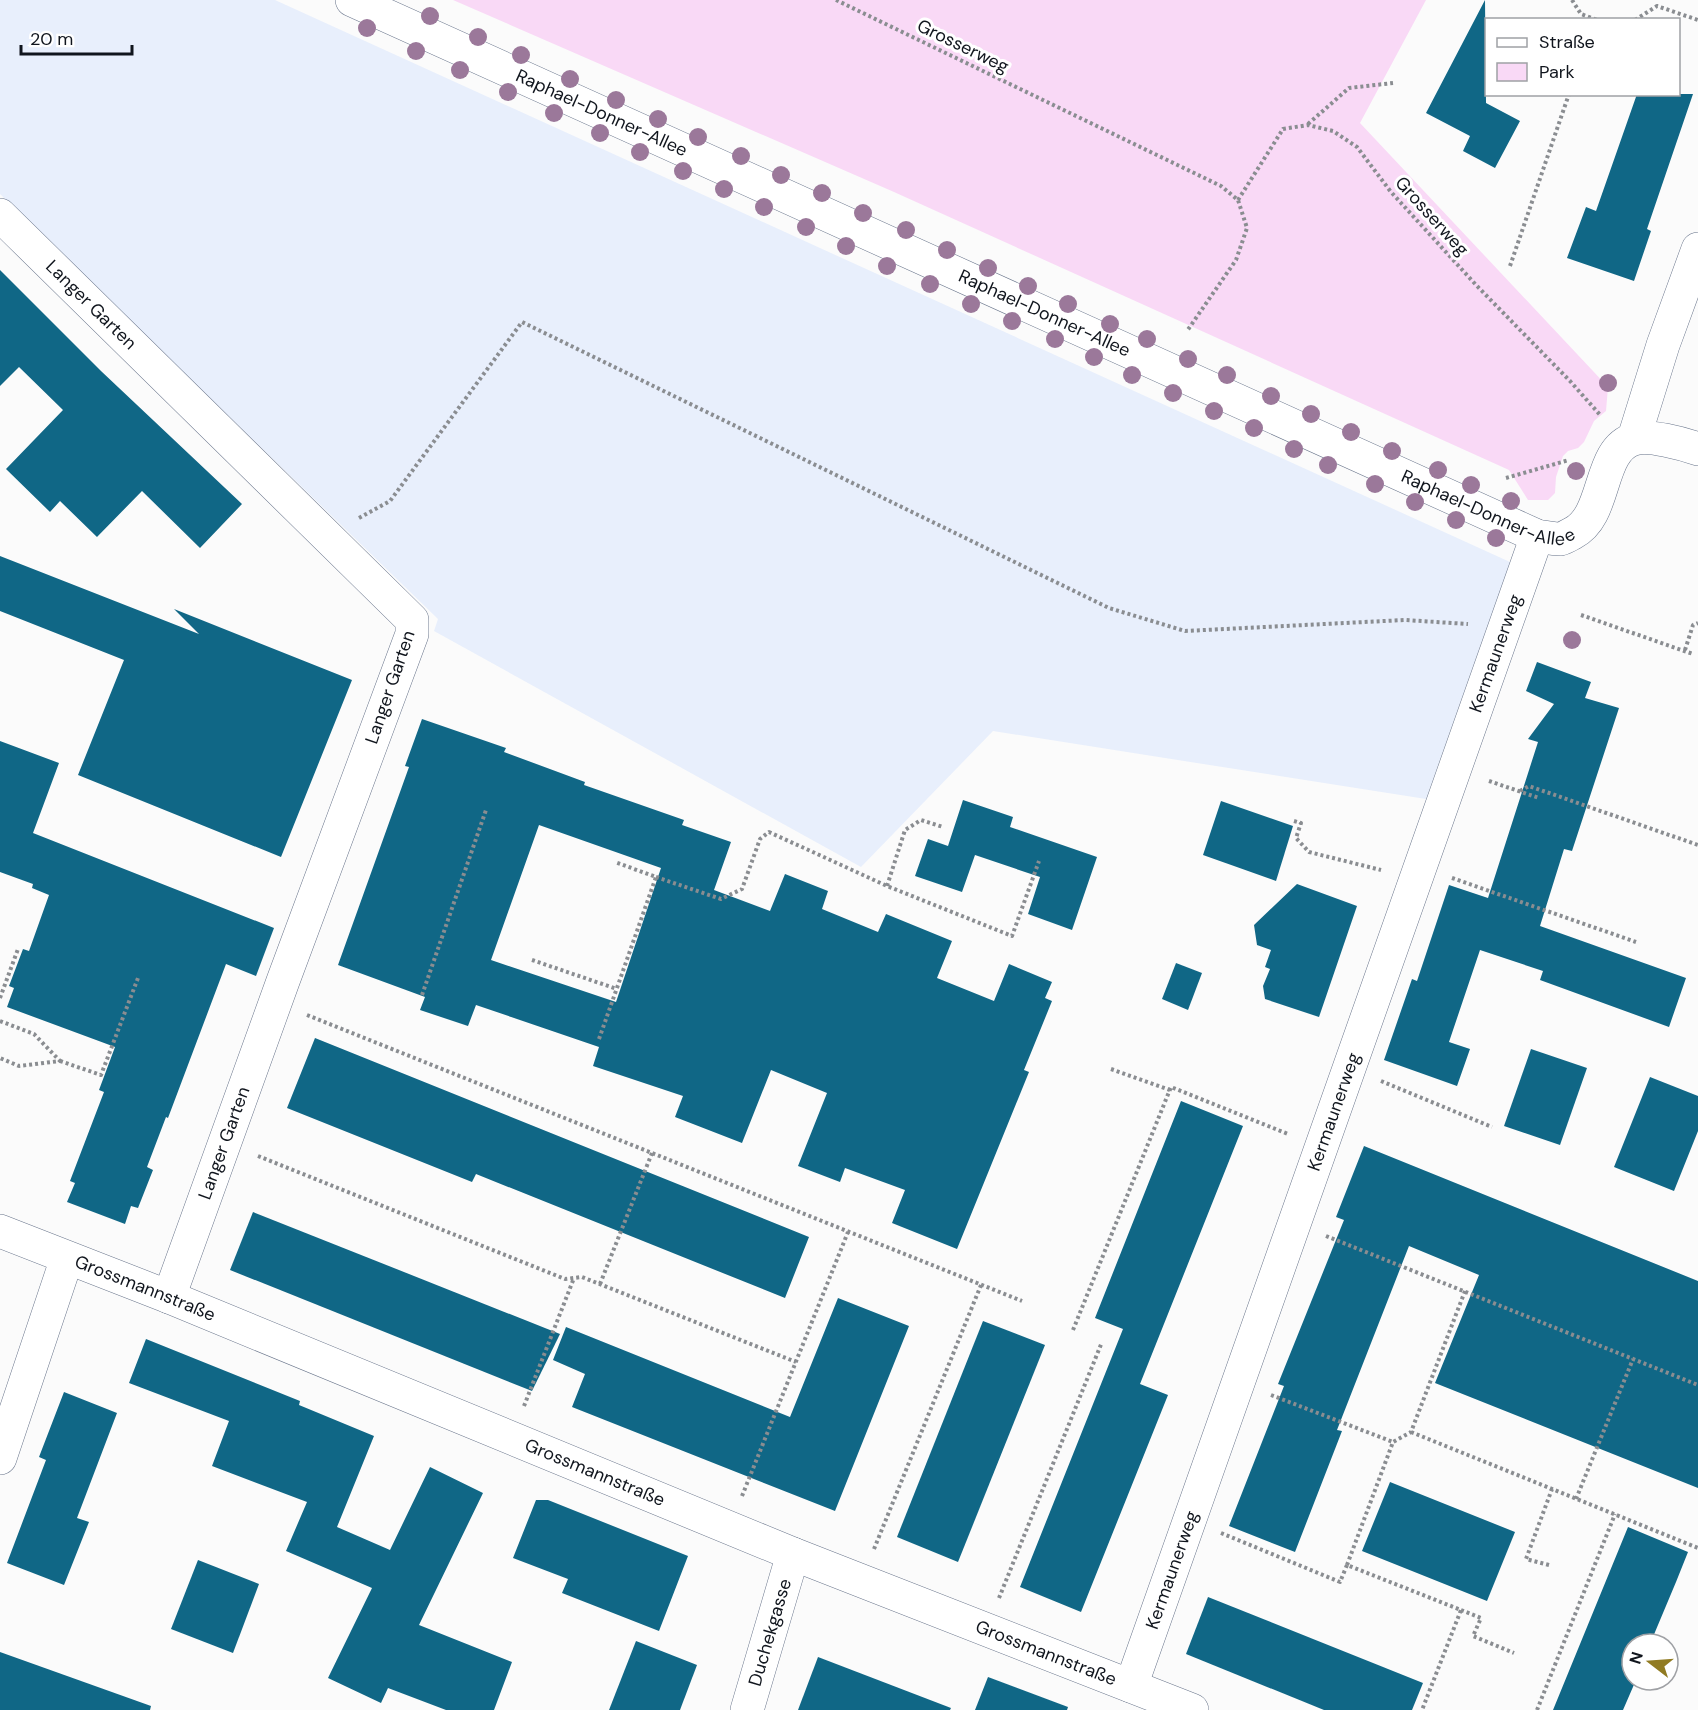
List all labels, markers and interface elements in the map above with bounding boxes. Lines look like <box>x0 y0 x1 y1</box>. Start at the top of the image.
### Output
street label: Grosserweg <box>913 13 1013 79</box>
scale bar <box>21 18 132 56</box>
legend <box>1485 18 1680 96</box>
text: 20 m <box>30 27 73 51</box>
text: Straße <box>1539 30 1595 54</box>
text: Park <box>1539 60 1575 84</box>
street label: Raphael-Donner-Allee <box>512 64 691 162</box>
street label: Grosserweg <box>1390 171 1474 261</box>
street label: Langer Garten <box>41 255 142 355</box>
street label: Raphael-Donner-Allee <box>955 264 1134 362</box>
street label: Raphael-Donner-Allee <box>1398 464 1580 551</box>
street label: Kermaunerweg <box>1464 591 1527 716</box>
street label: Langer Garten <box>359 627 421 747</box>
street label: Kermaunerweg <box>1302 1049 1366 1174</box>
street label: Langer Garten <box>192 1083 256 1203</box>
street label: Grossmannstraße <box>71 1249 219 1327</box>
street label: Grossmannstraße <box>521 1433 668 1512</box>
street label: Kermaunerweg <box>1140 1508 1204 1632</box>
street label: Duchekgasse <box>743 1576 797 1689</box>
street label: Grossmannstraße <box>972 1615 1120 1691</box>
north arrow <box>1620 1632 1680 1692</box>
text: N <box>1624 1649 1648 1666</box>

